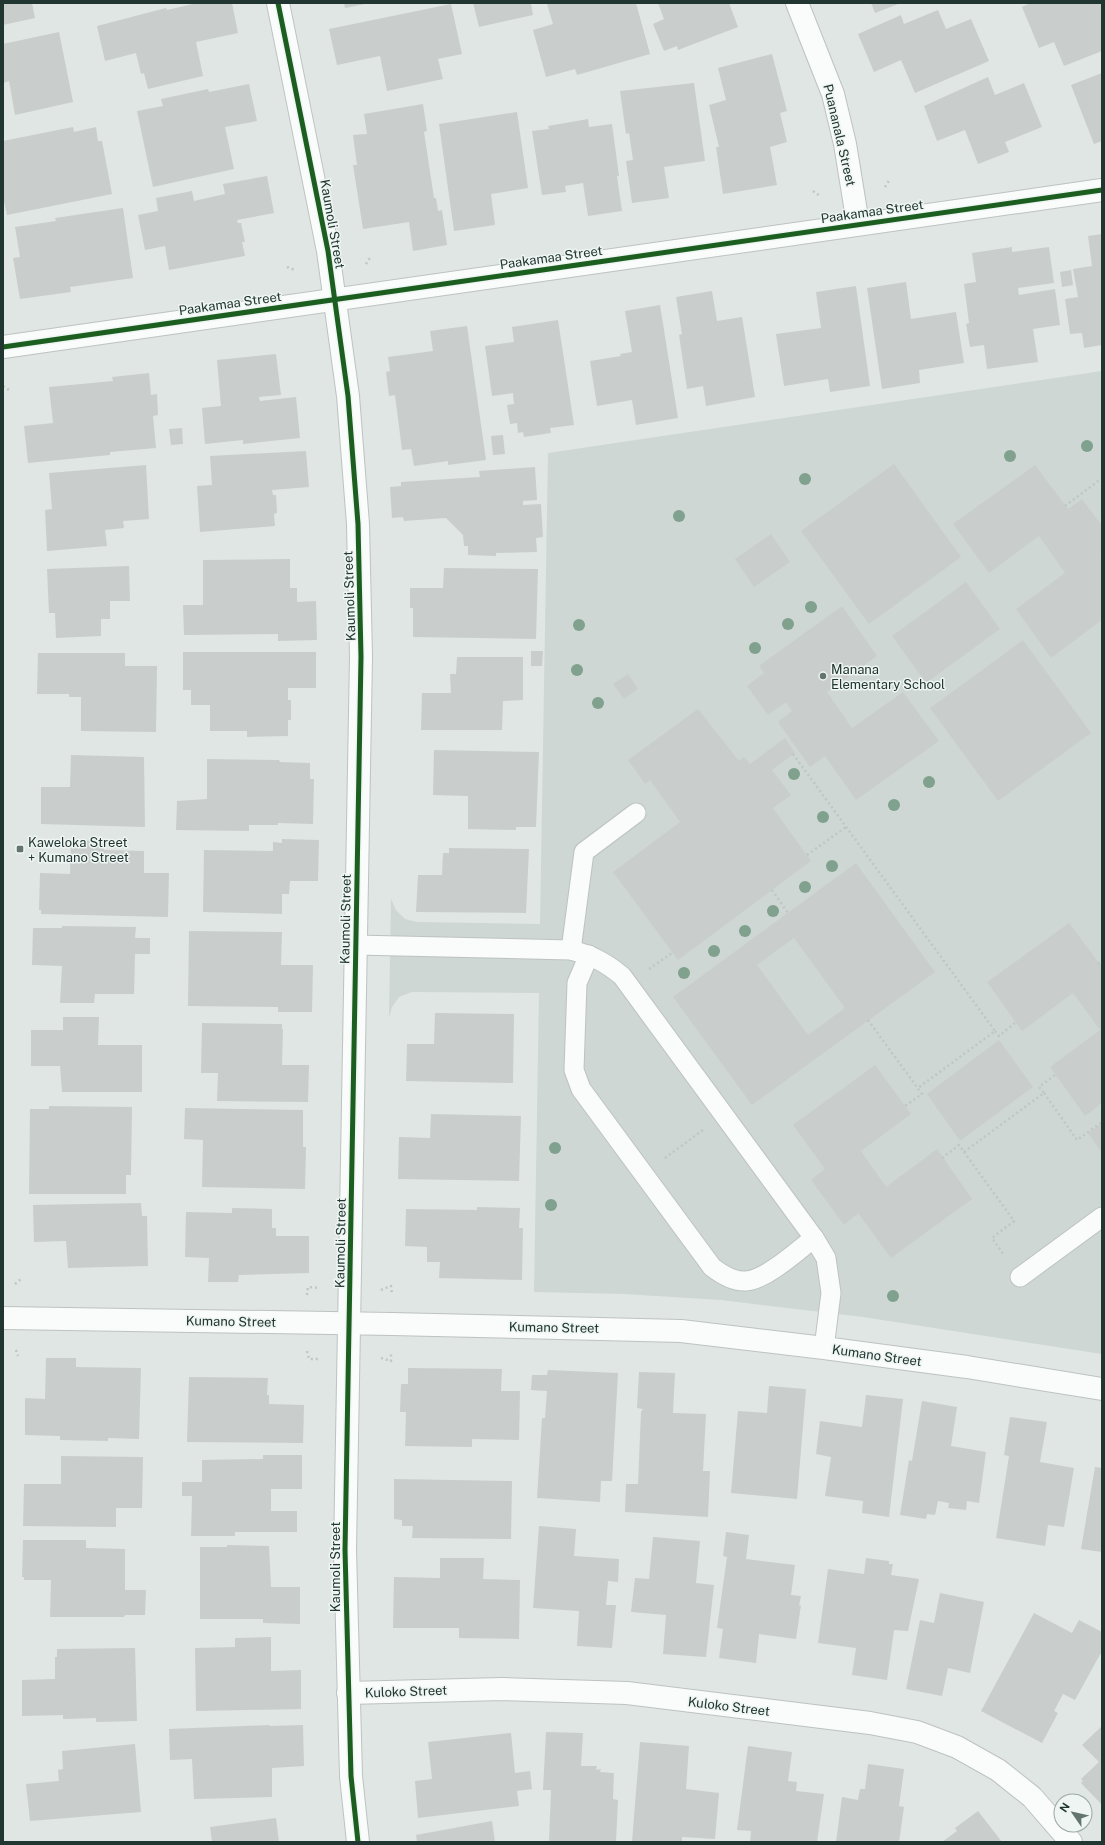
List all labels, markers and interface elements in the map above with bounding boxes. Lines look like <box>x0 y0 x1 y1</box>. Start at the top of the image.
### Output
street label: Puananala Street <box>820 83 859 188</box>
street label: Kaumoli Street <box>317 178 348 270</box>
street label: Paakamaa Street <box>820 197 924 226</box>
street label: Paakamaa Street <box>499 243 603 272</box>
street label: Paakamaa Street <box>178 289 282 318</box>
street label: Kaumoli Street <box>340 551 359 641</box>
place label: Manana Elementary School <box>831 662 945 692</box>
marker: Manana Elementary School <box>818 671 828 681</box>
place label: Kaweloka Street + Kumano Street <box>28 835 129 865</box>
marker: Kaweloka Street + Kumano Street <box>15 844 25 854</box>
street label: Kaumoli Street <box>337 874 354 964</box>
street label: Kaumoli Street <box>332 1198 349 1288</box>
street label: Kumano Street <box>186 1313 276 1330</box>
street label: Kumano Street <box>509 1319 599 1336</box>
street label: Kumano Street <box>831 1342 923 1369</box>
street label: Kaumoli Street <box>328 1522 343 1612</box>
street label: Kuloko Street <box>365 1683 447 1700</box>
street label: Kuloko Street <box>687 1694 771 1719</box>
north arrow <box>1053 1793 1093 1833</box>
text: N <box>1057 1800 1072 1814</box>

